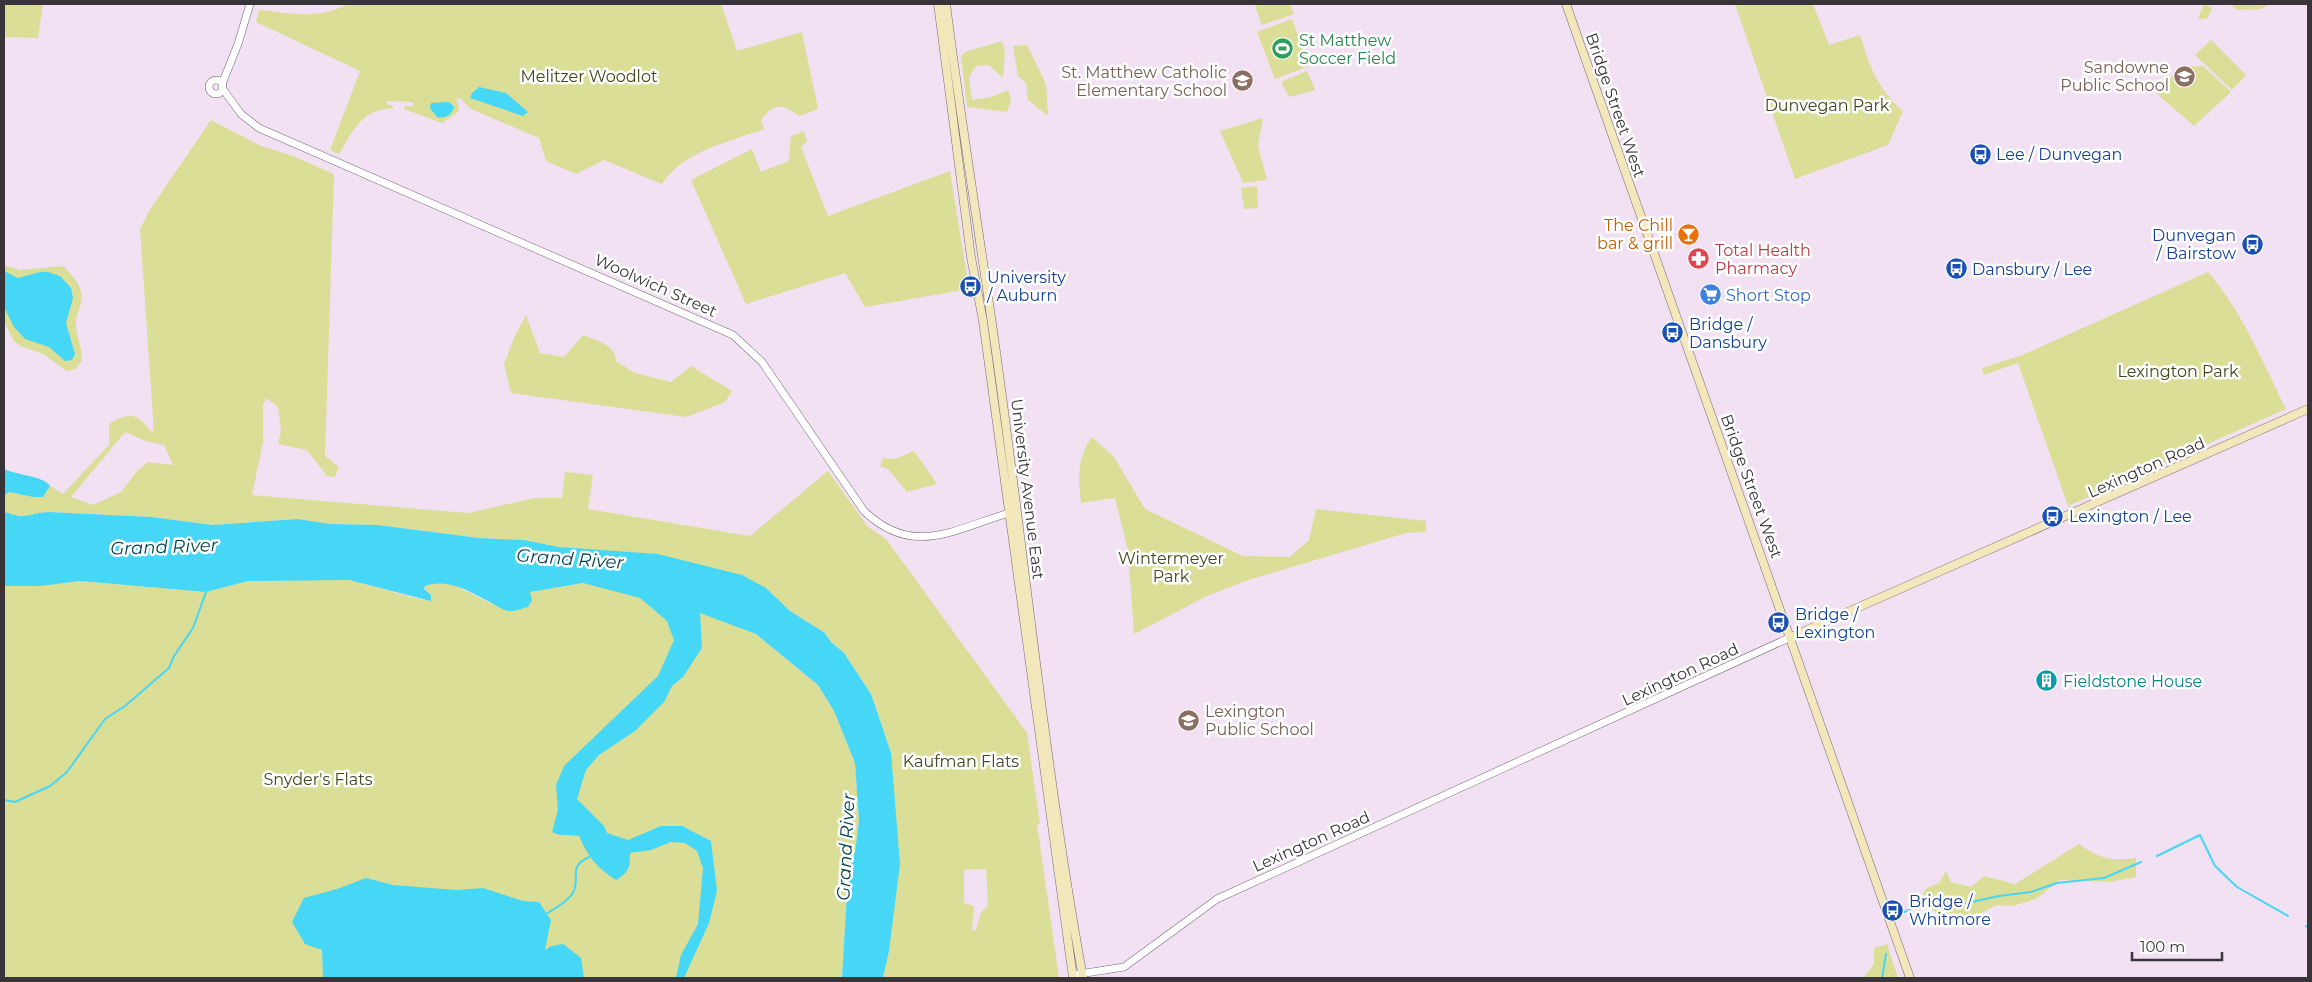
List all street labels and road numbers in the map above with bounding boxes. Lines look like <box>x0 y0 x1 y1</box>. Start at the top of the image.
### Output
street label: Bridge Street West <box>1582 30 1649 180</box>
street label: Woolwich Street <box>592 250 720 321</box>
street label: University Avenue East <box>1007 398 1048 581</box>
street label: Bridge Street West <box>1717 412 1787 561</box>
street label: Lexington Road <box>2085 433 2208 502</box>
street label: Lexington Road <box>1619 639 1742 710</box>
street label: Lexington Road <box>1250 807 1373 876</box>

